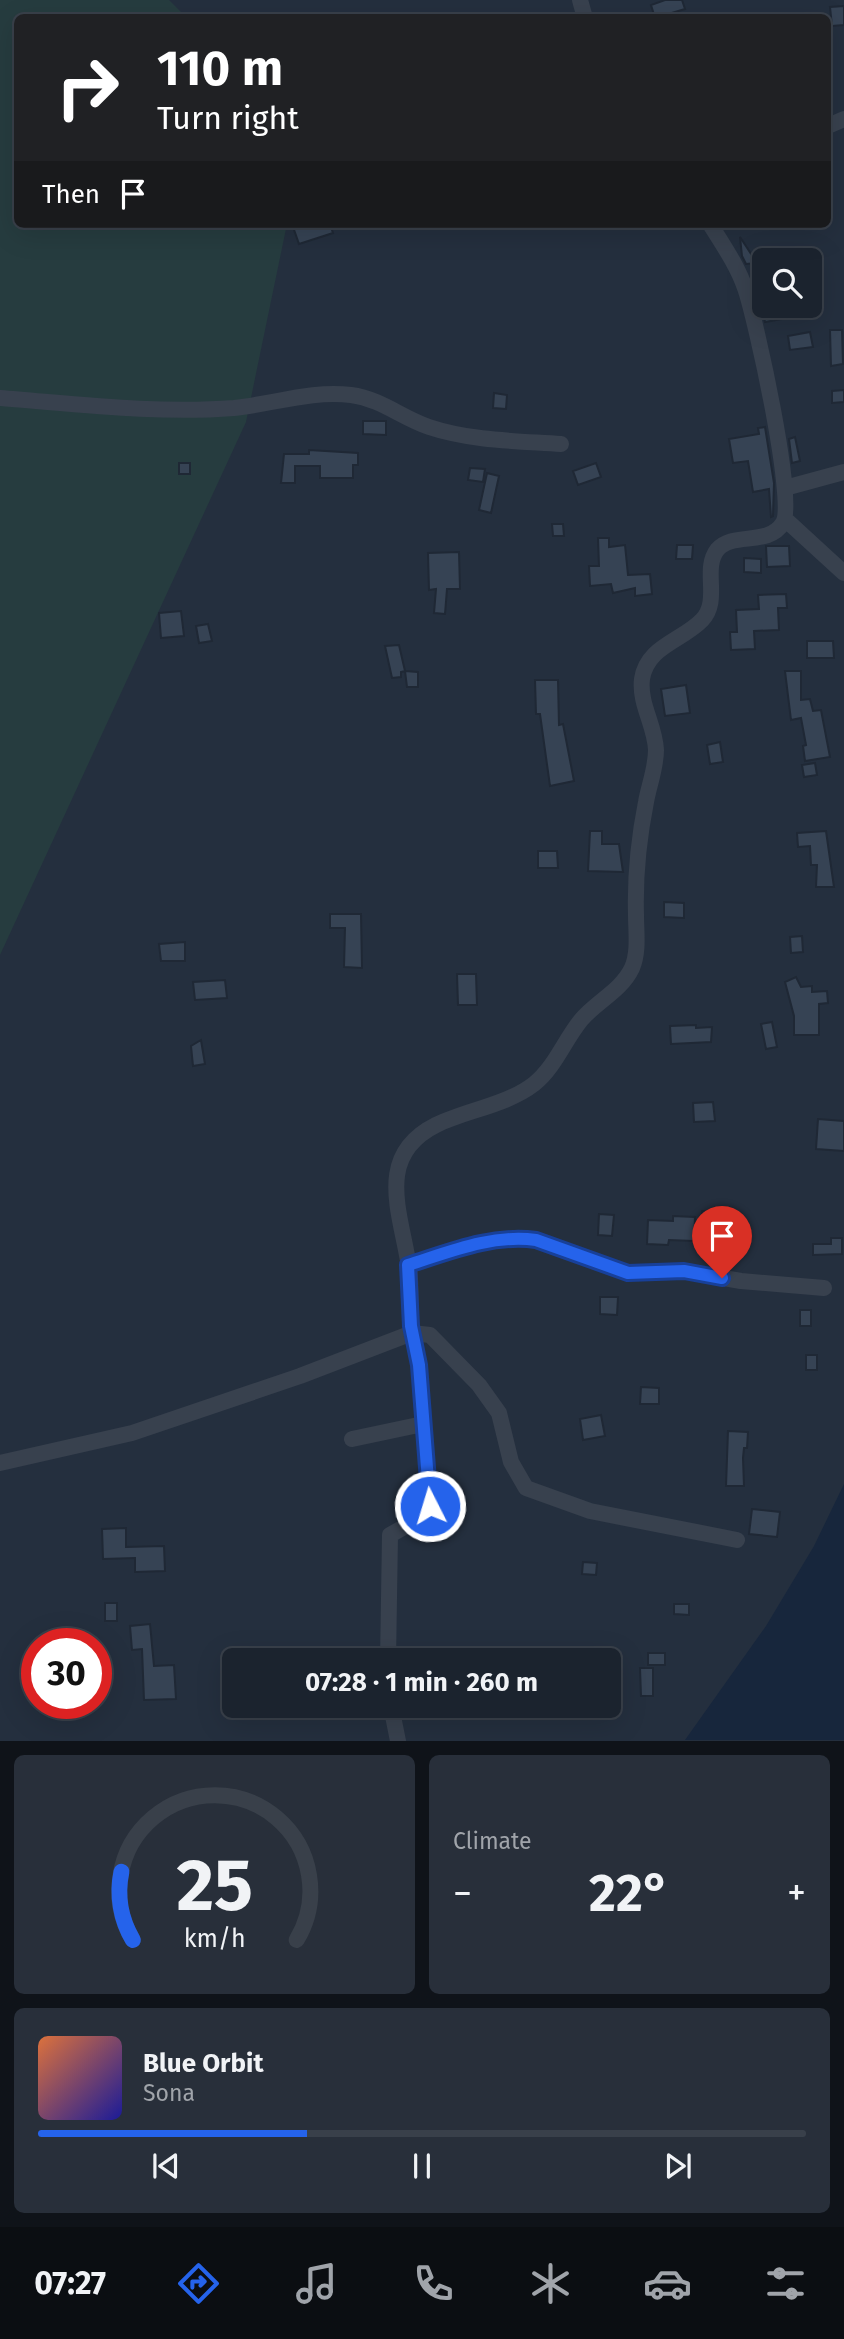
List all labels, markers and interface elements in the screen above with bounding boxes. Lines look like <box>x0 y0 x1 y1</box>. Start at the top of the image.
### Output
text: 110 m <box>157 39 283 98</box>
icon: right <box>42 42 133 133</box>
text: Turn right <box>157 99 299 137</box>
icon: arrive <box>114 175 152 213</box>
text: Then <box>42 179 100 210</box>
map controls <box>752 248 822 318</box>
button: search <box>752 248 822 318</box>
pin <box>692 1206 752 1278</box>
icon: arrive <box>703 1217 741 1255</box>
position arrow <box>393 1469 467 1543</box>
speed limit sign: 30 <box>21 1628 112 1719</box>
text: 07:28 · 1 min · 260 m <box>305 1667 538 1698</box>
text: Climate <box>453 1827 532 1855</box>
text: 25 <box>176 1843 253 1930</box>
text: 22° <box>589 1862 670 1925</box>
text: − <box>453 1870 472 1916</box>
text: + <box>787 1870 806 1916</box>
text: km/h <box>184 1924 245 1954</box>
text: Blue Orbit <box>143 2048 263 2079</box>
text: Sona <box>143 2079 195 2107</box>
icon: previous <box>147 2147 185 2185</box>
icon: pause <box>403 2147 441 2185</box>
icon: next <box>659 2147 697 2185</box>
icon: directions <box>174 2259 223 2308</box>
icon: music <box>292 2259 341 2308</box>
icon: phone <box>409 2259 458 2308</box>
icon: climate <box>526 2259 575 2308</box>
icon: car <box>643 2259 692 2308</box>
icon: filters <box>761 2259 810 2308</box>
text: 07:27 <box>34 2264 106 2302</box>

